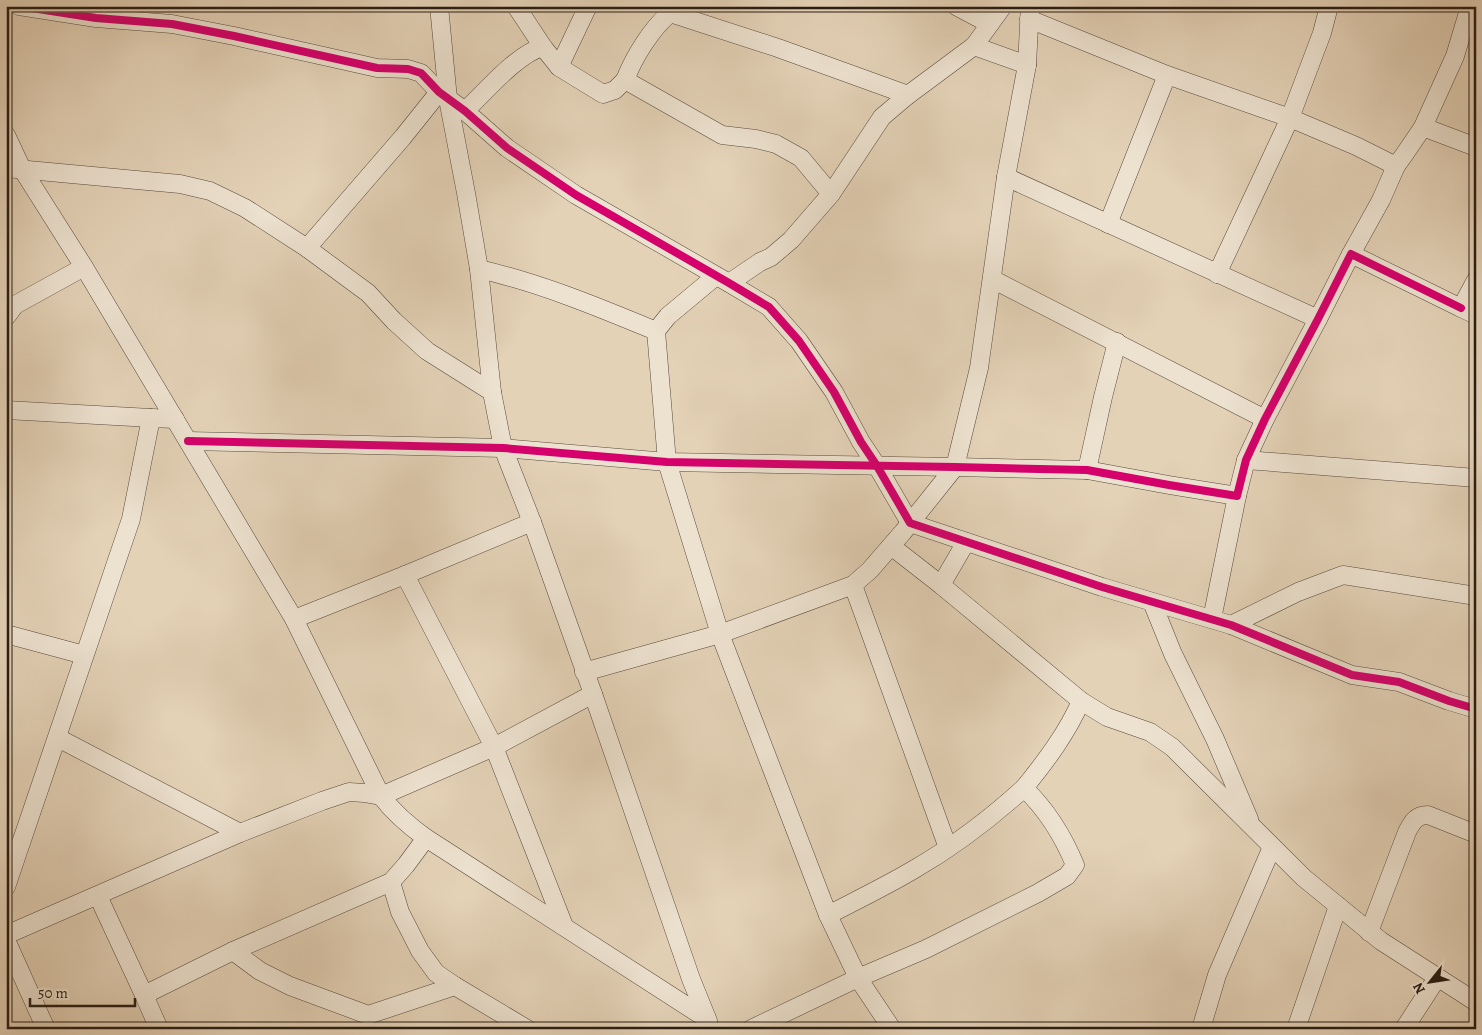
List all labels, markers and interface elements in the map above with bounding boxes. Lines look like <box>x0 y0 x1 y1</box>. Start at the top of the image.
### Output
north arrow <box>1404 958 1454 1008</box>
scale bar <box>30 975 135 1007</box>
text: N <box>1408 979 1430 997</box>
text: 50 m <box>38 983 68 1003</box>

